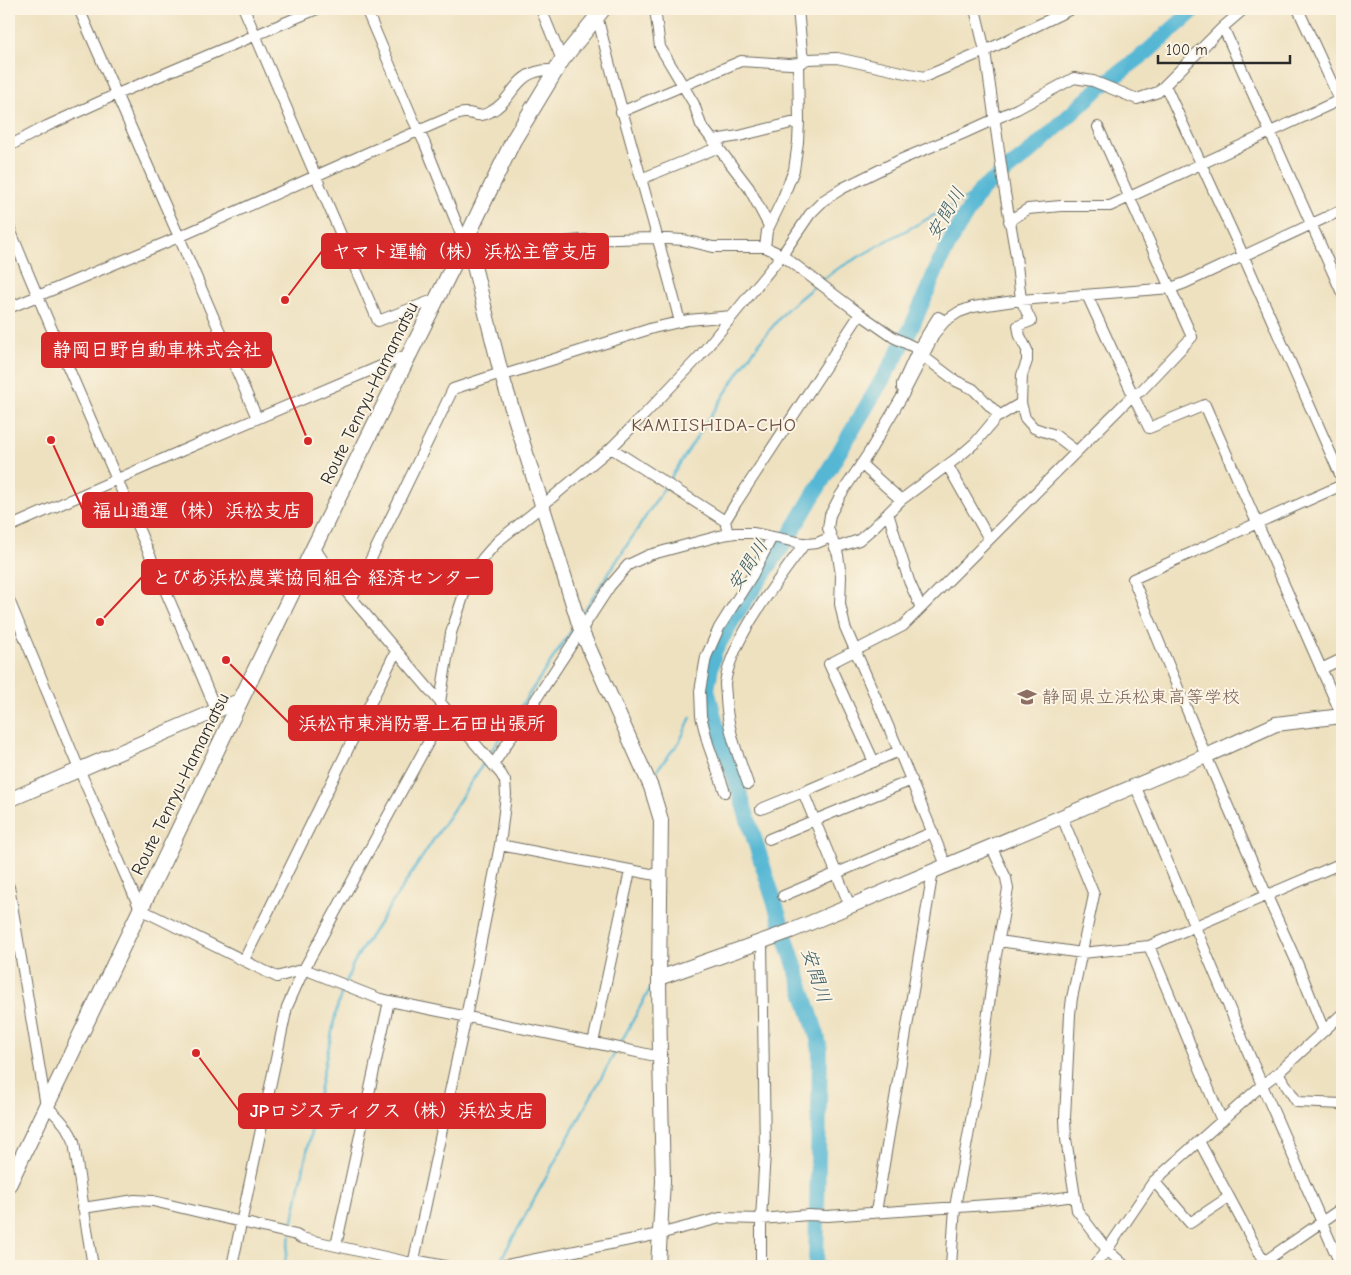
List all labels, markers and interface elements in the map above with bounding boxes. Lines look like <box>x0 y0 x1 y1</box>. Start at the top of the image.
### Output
scale bar <box>1158 32 1291 64</box>
text: 100 m <box>1166 41 1208 59</box>
water label: 安間川 <box>922 183 970 244</box>
callout: ヤマト運輸（株）浜松主管支店 <box>322 234 608 268</box>
text: ヤマト運輸（株）浜松主管支店 <box>332 241 598 263</box>
street label: Route Tenryu-Hamamatsu <box>316 299 423 488</box>
callout: 静岡日野自動車株式会社 <box>42 333 271 367</box>
text: 静岡日野自動車株式会社 <box>52 339 262 361</box>
district label: KAMIISHIDA-CHO <box>631 414 797 436</box>
callout: 福山通運（株）浜松支店 <box>83 493 312 527</box>
text: 福山通運（株）浜松支店 <box>92 500 302 522</box>
water label: 安間川 <box>723 536 773 595</box>
callout: とぴあ浜松農業協同組合 経済センター <box>142 560 492 594</box>
text: とぴあ浜松農業協同組合 経済センター <box>152 567 482 589</box>
school or university icon: 静岡県立浜松東高等学校 <box>1016 686 1038 708</box>
place label: 静岡県立浜松東高等学校 <box>1042 687 1240 708</box>
street label: Route Tenryu-Hamamatsu <box>127 690 234 879</box>
callout: 浜松市東消防署上石田出張所 <box>289 706 556 740</box>
text: 浜松市東消防署上石田出張所 <box>298 713 546 735</box>
water label: 安間川 <box>797 945 835 1006</box>
callout: JPロジスティクス（株）浜松支店 <box>239 1094 545 1128</box>
text: JPロジスティクス（株）浜松支店 <box>250 1100 534 1122</box>

